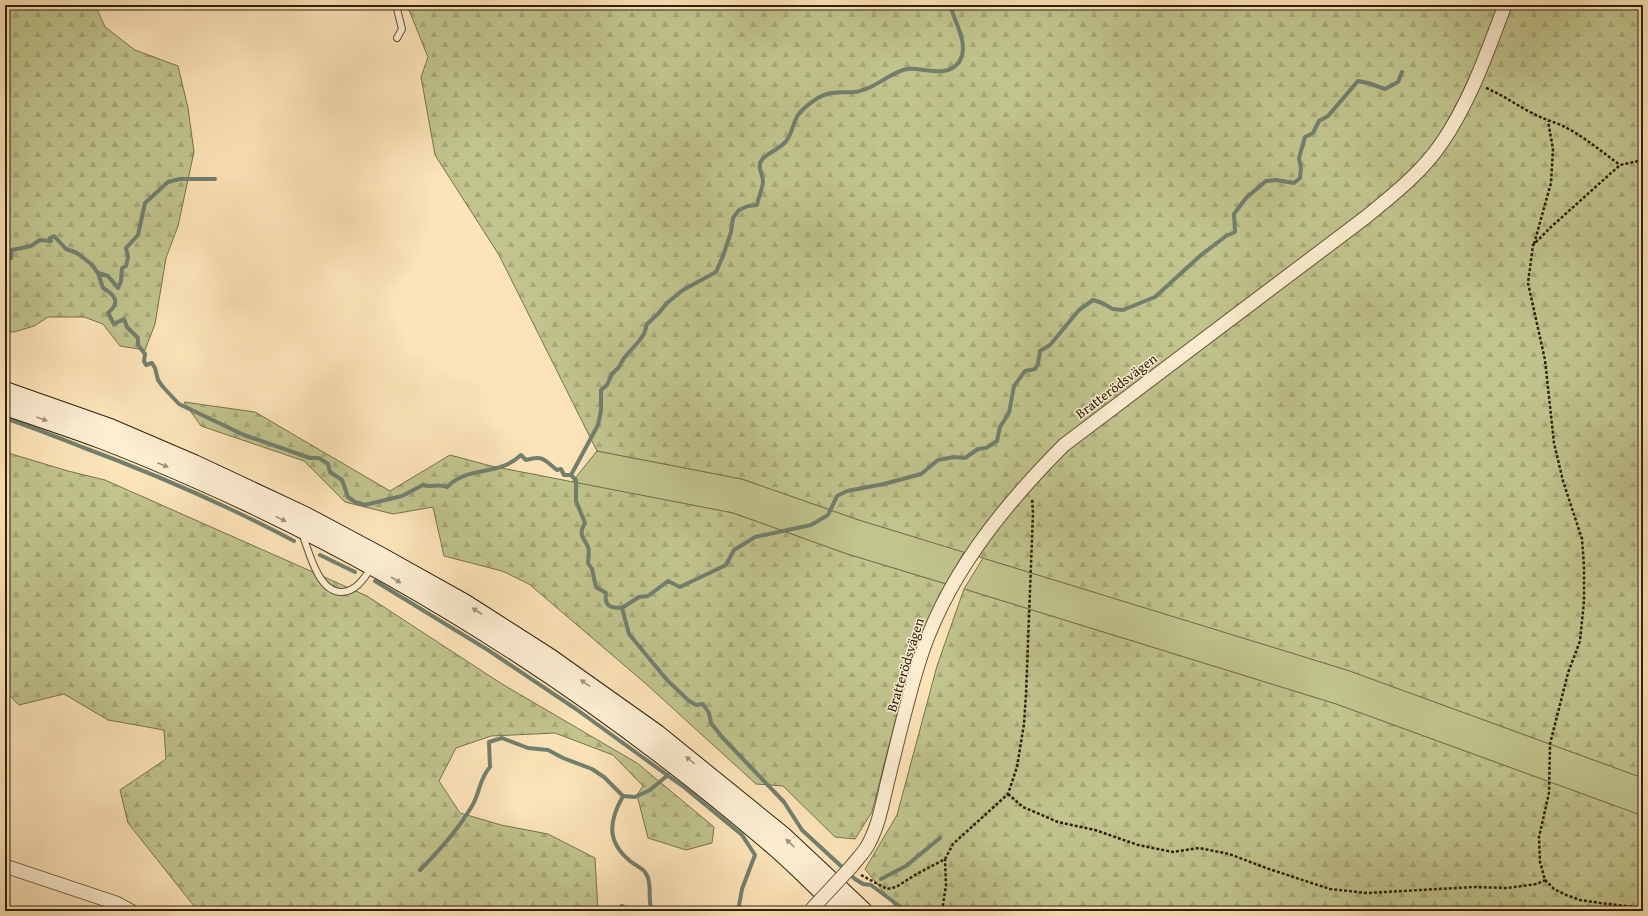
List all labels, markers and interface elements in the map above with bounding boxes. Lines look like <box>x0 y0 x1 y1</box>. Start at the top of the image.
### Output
street label: Bratterödsvägen <box>1071 349 1161 423</box>
one-way arrow <box>36 416 48 422</box>
one-way arrow <box>158 463 170 469</box>
one-way arrow <box>276 516 287 522</box>
one-way arrow <box>390 577 402 584</box>
one-way arrow <box>471 608 483 615</box>
street label: Bratterödsvägen <box>881 615 929 715</box>
one-way arrow <box>580 679 590 687</box>
one-way arrow <box>684 756 695 765</box>
one-way arrow <box>785 838 795 847</box>

